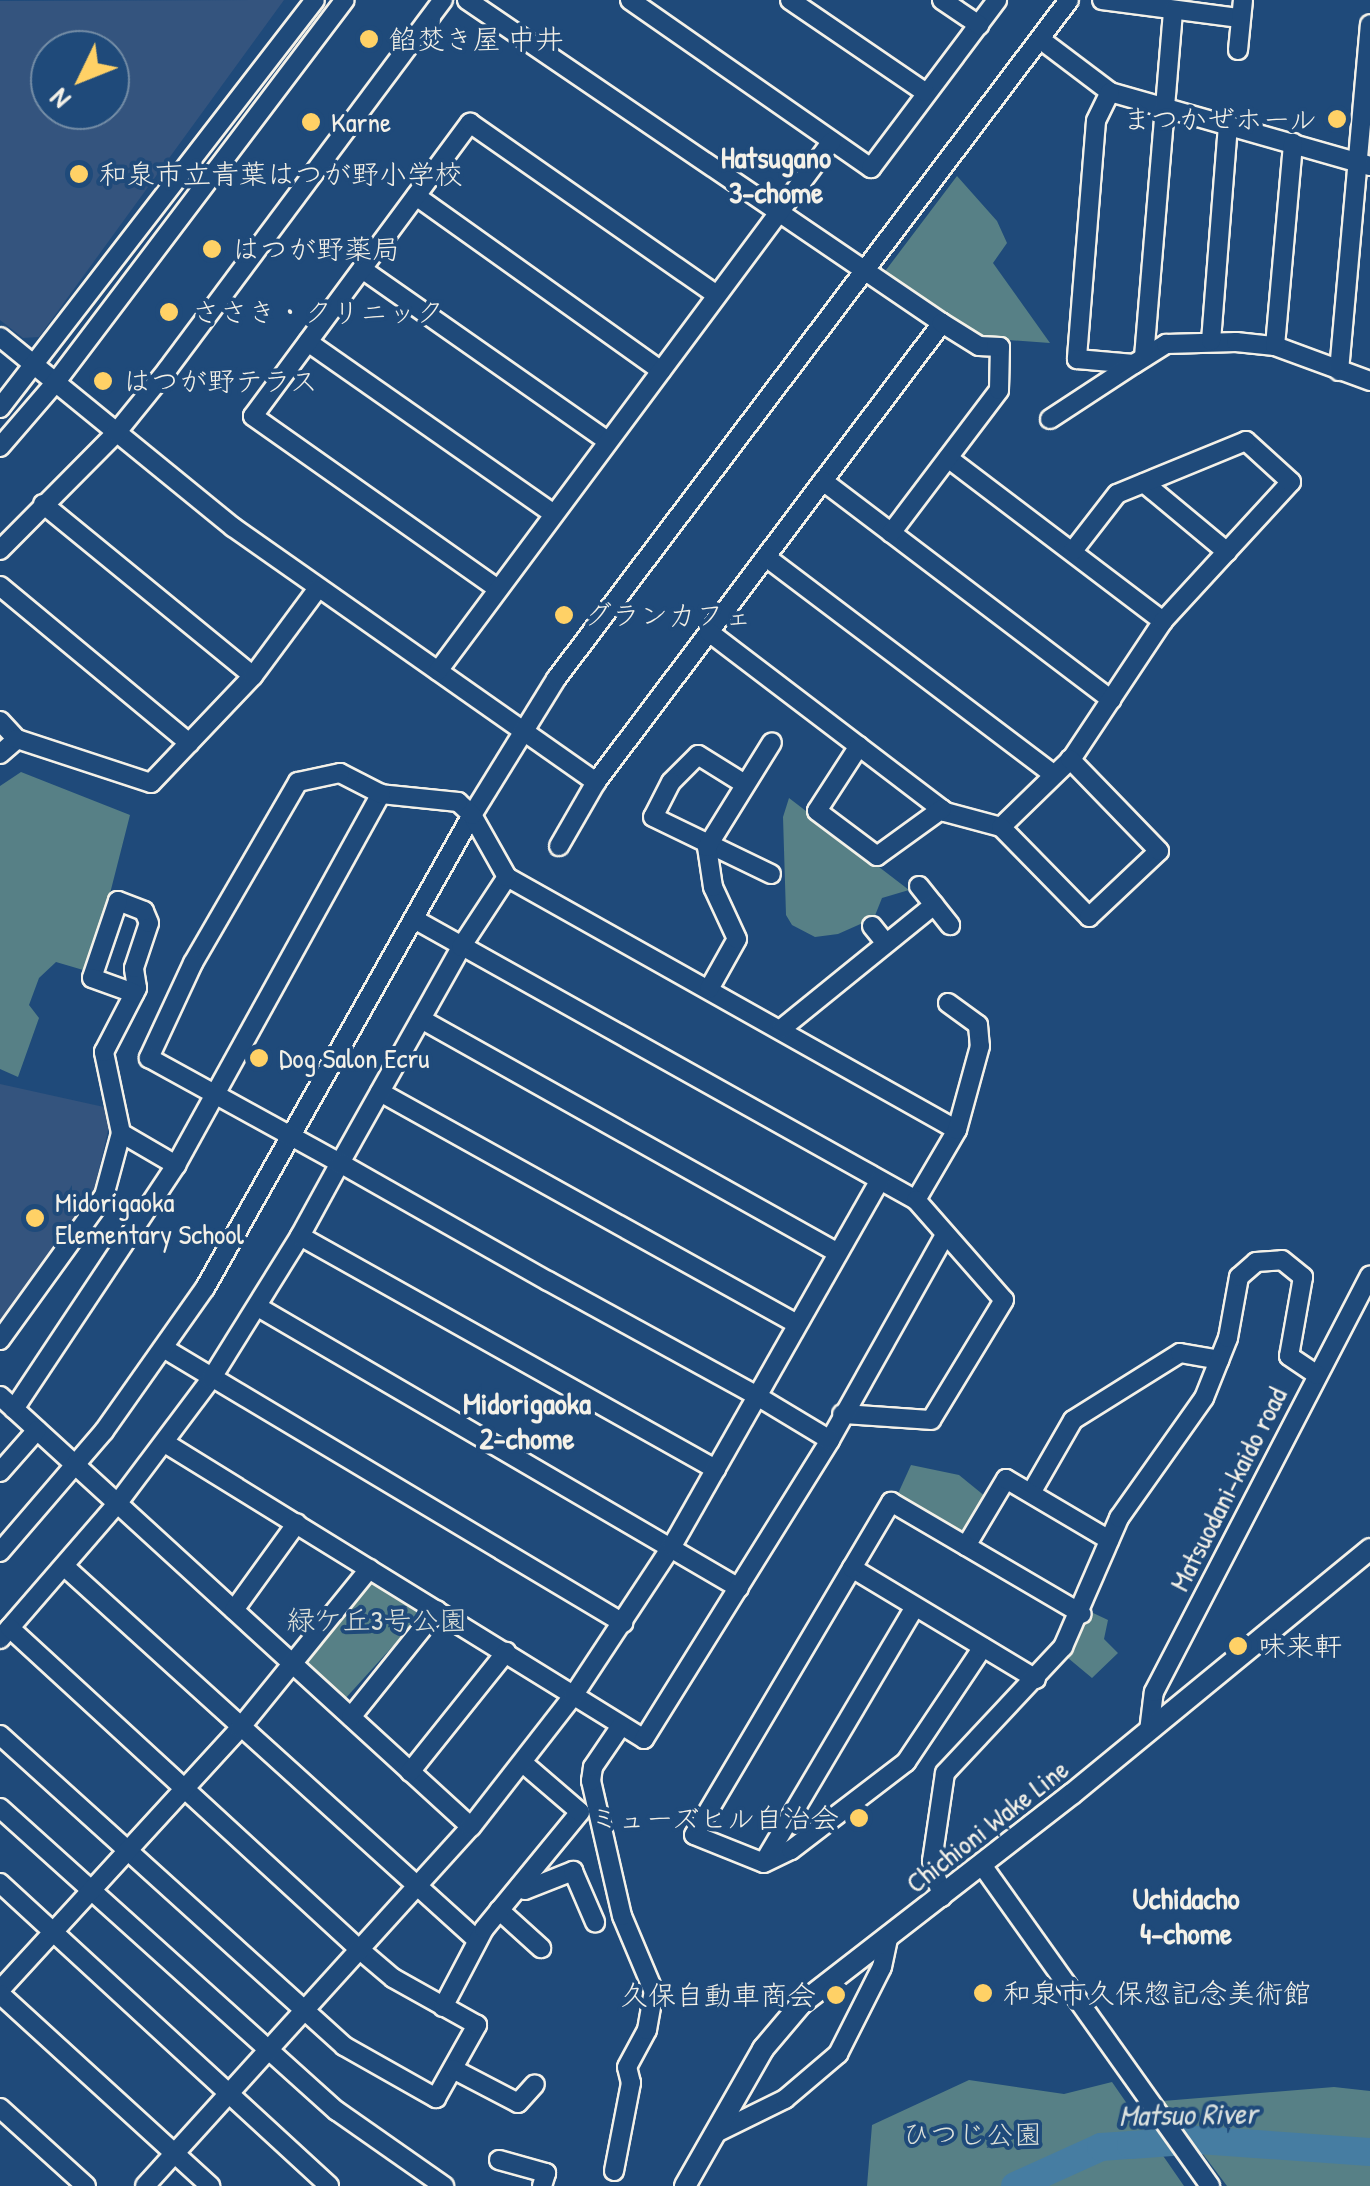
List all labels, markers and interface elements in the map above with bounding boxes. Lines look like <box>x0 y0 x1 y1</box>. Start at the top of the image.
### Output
place label: 餡焚き屋 中井 <box>389 22 563 56</box>
marker: 餡焚き屋 中井 <box>358 28 380 50</box>
north arrow <box>30 30 130 130</box>
text: N <box>41 81 79 118</box>
place label: まつかぜホール <box>1121 102 1317 136</box>
place label: Karne <box>331 105 391 139</box>
marker: まつかぜホール <box>1326 108 1348 130</box>
marker: Karne <box>300 111 322 133</box>
district label: Hatsugano 3-chome <box>721 139 831 210</box>
place label: 和泉市立青葉はつが野小学校 <box>99 157 463 191</box>
marker: 和泉市立青葉はつが野小学校 <box>68 163 90 185</box>
place label: はつが野薬局 <box>232 232 400 266</box>
marker: はつが野薬局 <box>201 238 223 260</box>
place label: ささき・クリニック <box>192 295 444 329</box>
marker: ささき・クリニック <box>156 299 182 325</box>
place label: はつが野テラス <box>123 364 319 398</box>
marker: はつが野テラス <box>92 370 114 392</box>
place label: グランカフェ <box>584 598 752 632</box>
marker: グランカフェ <box>553 604 575 626</box>
place label: Dog Salon Ecru <box>279 1041 429 1075</box>
marker: Dog Salon Ecru <box>248 1047 270 1069</box>
place label: Midorigaoka Elementary School <box>55 1185 244 1251</box>
marker: Midorigaoka Elementary School <box>24 1207 46 1229</box>
street label: Matsuodani-kaido road <box>1162 1382 1294 1596</box>
district label: Midorigaoka 2-chome <box>463 1385 591 1456</box>
park label: 緑ケ丘3号公園 <box>287 1603 467 1637</box>
place label: 味来軒 <box>1258 1629 1342 1663</box>
marker: 味来軒 <box>1227 1635 1249 1657</box>
street label: Chichioni Wake Line <box>899 1752 1075 1900</box>
place label: ミューズヒル自治会 <box>587 1801 839 1835</box>
marker: ミューズヒル自治会 <box>848 1807 870 1829</box>
district label: Uchidacho 4-chome <box>1132 1880 1240 1950</box>
place label: 和泉市久保惣記念美術館 <box>1003 1976 1311 2010</box>
place label: 久保自動車商会 <box>620 1978 816 2012</box>
marker: 和泉市久保惣記念美術館 <box>972 1982 994 2004</box>
marker: 久保自動車商会 <box>825 1984 847 2006</box>
water label: Matsuo River <box>1119 2095 1257 2133</box>
park label: ひつじ公園 <box>902 2117 1042 2151</box>

